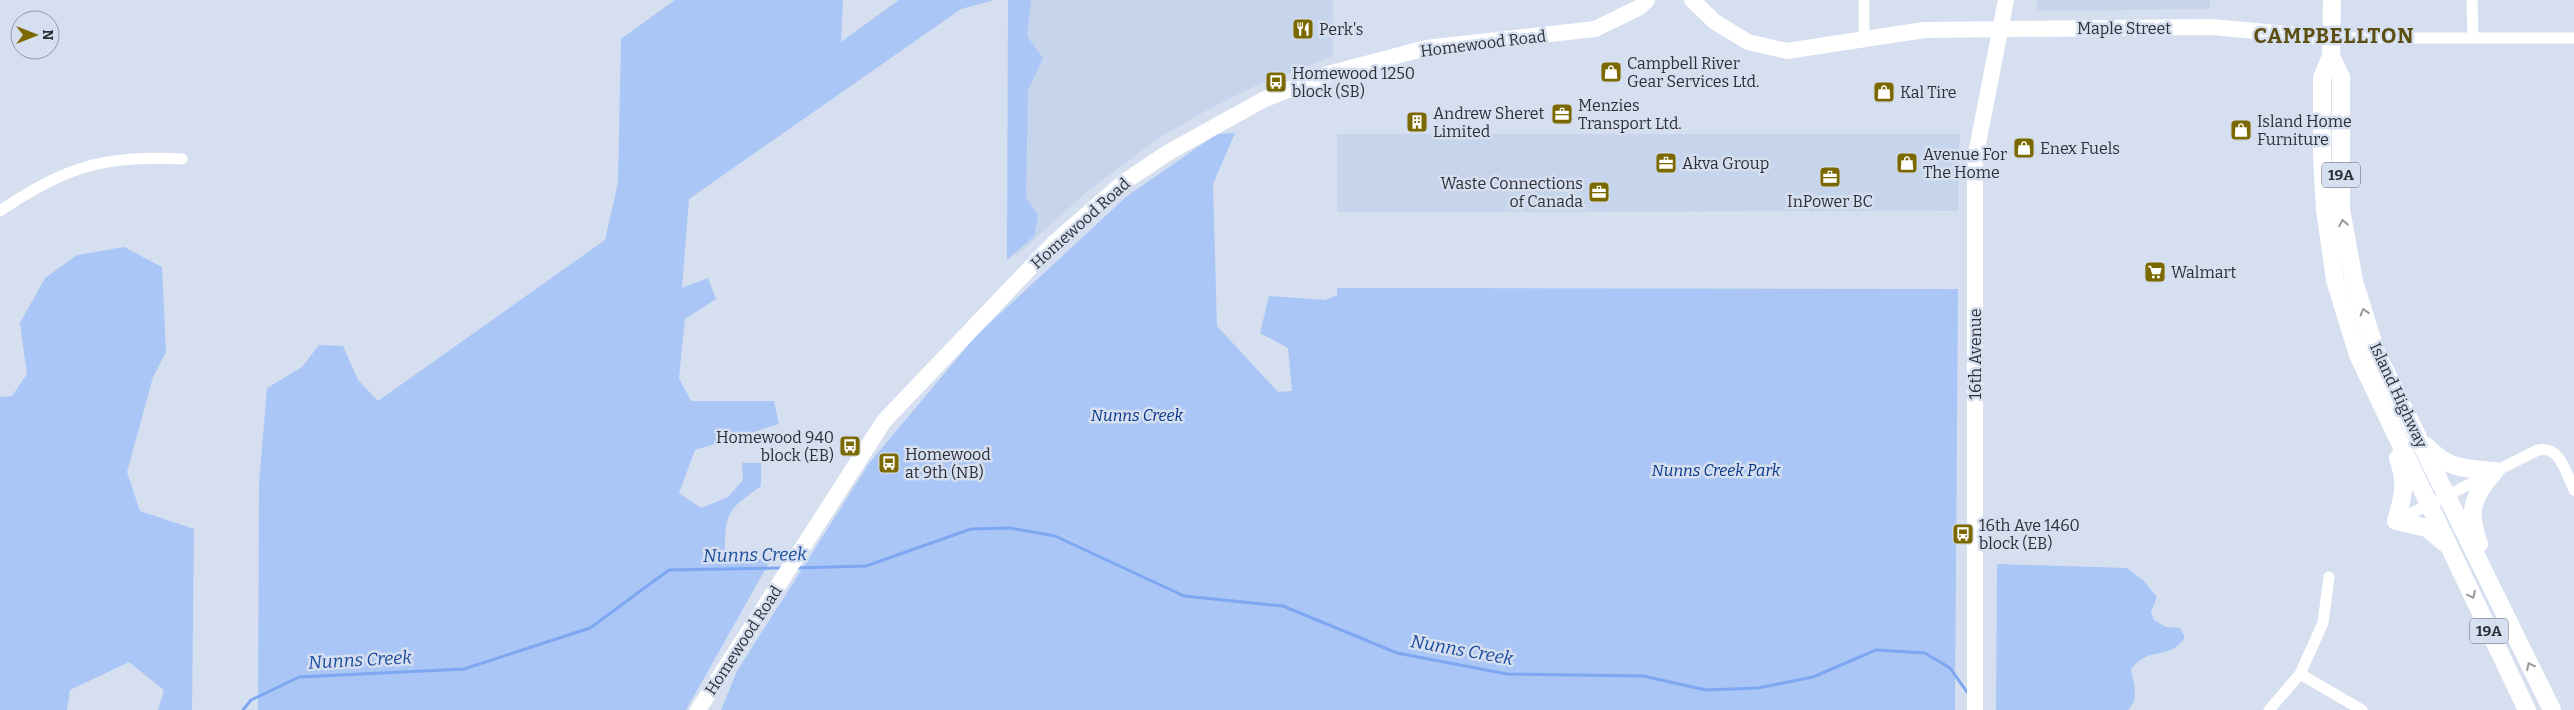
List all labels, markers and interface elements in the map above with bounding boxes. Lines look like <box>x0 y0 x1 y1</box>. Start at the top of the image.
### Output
north arrow <box>10 10 60 60</box>
restaurant icon: Perk's <box>1291 17 1315 41</box>
street label: Maple Street <box>2077 19 2171 38</box>
place label: Perk's <box>1319 20 1363 39</box>
district label: CAMPBELLTON <box>2253 23 2415 49</box>
street label: Homewood Road <box>1419 26 1548 61</box>
text: N <box>39 30 56 41</box>
place label: Campbell River Gear Services Ltd. <box>1627 54 1759 91</box>
shop icon: Campbell River Gear Services Ltd. <box>1599 60 1623 84</box>
place label: Homewood 1250 block (SB) <box>1292 64 1415 101</box>
bus stop icon: Homewood 1250 block (SB) <box>1264 70 1288 94</box>
shop icon: Kal Tire <box>1872 80 1896 104</box>
place label: Kal Tire <box>1900 83 1956 102</box>
place label: Menzies Transport Ltd. <box>1578 96 1682 133</box>
office icon: Menzies Transport Ltd. <box>1550 102 1574 126</box>
place label: Andrew Sheret Limited <box>1433 104 1545 141</box>
building icon: Andrew Sheret Limited <box>1405 110 1429 134</box>
place label: Island Home Furniture <box>2257 112 2352 149</box>
shop icon: Island Home Furniture <box>2229 118 2253 142</box>
shop icon: Enex Fuels <box>2012 136 2036 160</box>
place label: Enex Fuels <box>2040 139 2120 158</box>
place label: Avenue For The Home <box>1923 145 2007 182</box>
office icon: Akva Group <box>1654 151 1678 175</box>
shop icon: Avenue For The Home <box>1895 151 1919 175</box>
place label: Akva Group <box>1682 154 1769 173</box>
road number: 19A <box>2322 162 2360 188</box>
office icon: InPower BC <box>1818 165 1842 189</box>
street label: Homewood Road <box>1027 174 1134 273</box>
place label: Waste Connections of Canada <box>1440 174 1583 211</box>
office icon: Waste Connections of Canada <box>1587 180 1611 204</box>
place label: InPower BC <box>1787 192 1873 211</box>
one-way arrow <box>2339 219 2349 228</box>
supermarket icon: Walmart <box>2143 260 2167 284</box>
place label: Walmart <box>2171 263 2236 282</box>
street label: 16th Avenue <box>1966 309 1985 399</box>
one-way arrow <box>2360 309 2370 317</box>
street label: Island Highway <box>2366 340 2431 451</box>
park label: Nunns Creek <box>1091 406 1184 425</box>
place label: Homewood 940 block (EB) <box>716 428 834 465</box>
bus stop icon: Homewood 940 block (EB) <box>838 434 862 458</box>
place label: Homewood at 9th (NB) <box>905 445 991 482</box>
bus stop icon: Homewood at 9th (NB) <box>877 451 901 475</box>
park label: Nunns Creek Park <box>1652 461 1781 480</box>
place label: 16th Ave 1460 block (EB) <box>1979 516 2080 553</box>
bus stop icon: 16th Ave 1460 block (EB) <box>1951 522 1975 546</box>
water label: Nunns Creek <box>703 543 807 567</box>
street label: Homewood Road <box>701 582 786 699</box>
one-way arrow <box>2466 590 2476 599</box>
road number: 19A <box>2470 618 2508 644</box>
water label: Nunns Creek <box>1409 630 1515 670</box>
water label: Nunns Creek <box>307 646 413 674</box>
one-way arrow <box>2526 662 2537 671</box>

